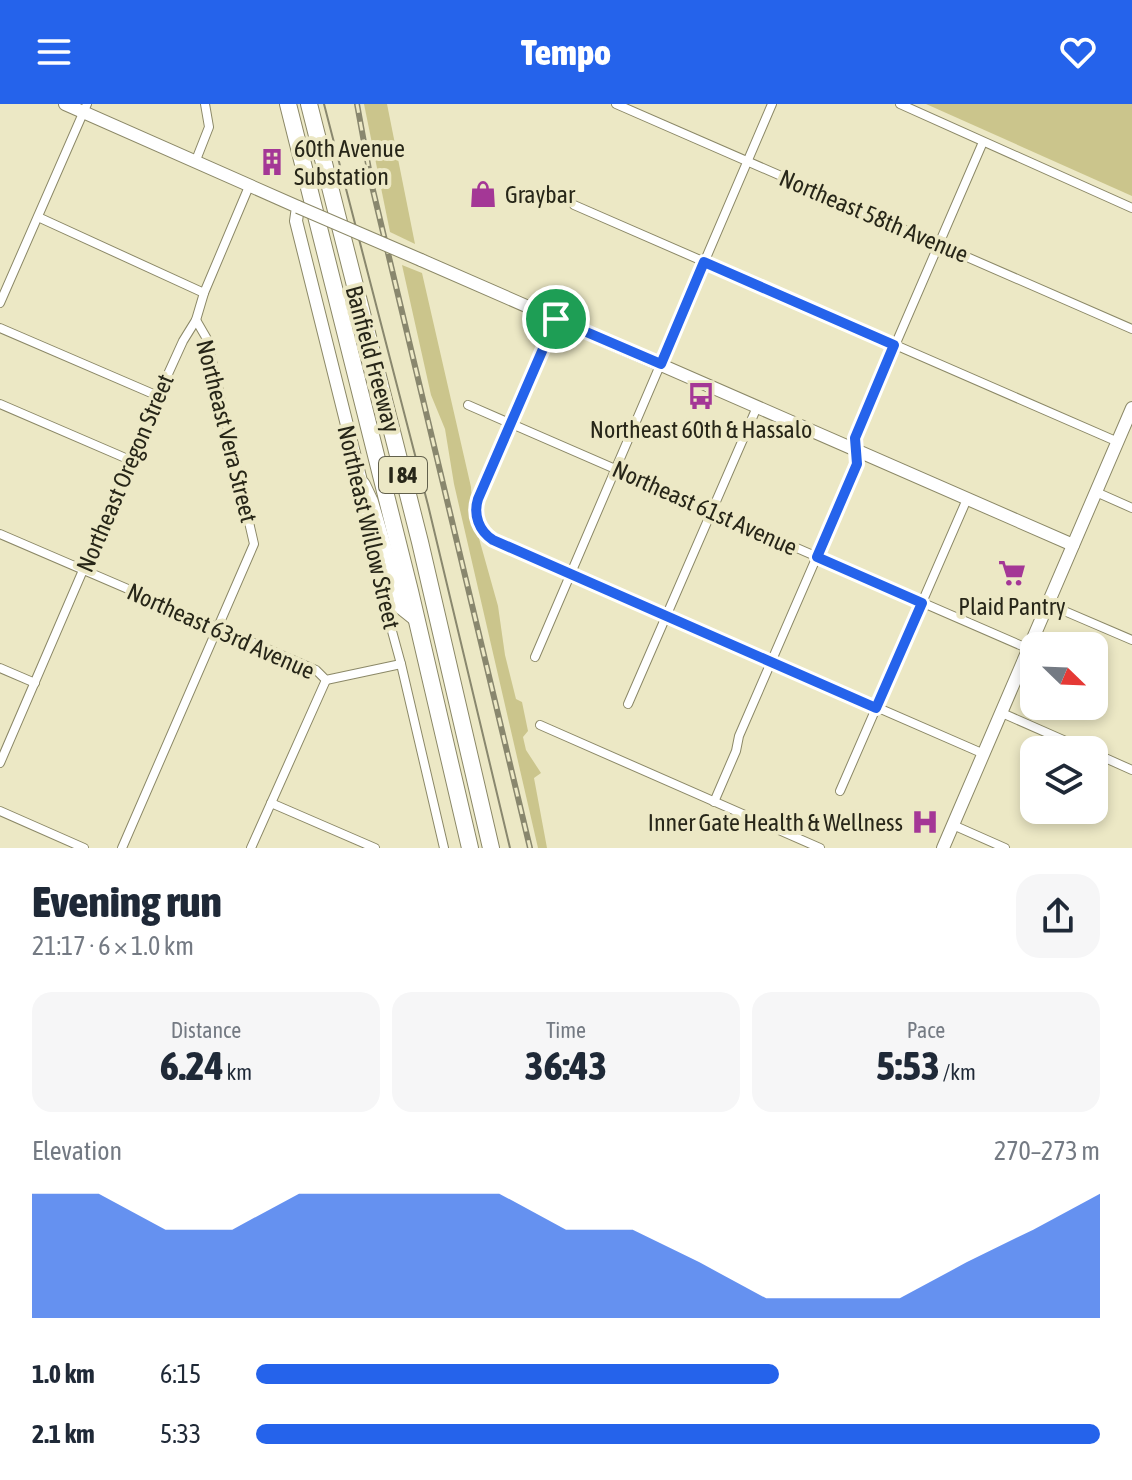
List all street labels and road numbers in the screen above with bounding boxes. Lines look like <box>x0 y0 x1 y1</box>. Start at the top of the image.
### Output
street label: Northeast 58th Avenue <box>776 164 972 268</box>
street label: Banfield Freeway <box>340 283 406 435</box>
street label: Northeast Vera Street <box>191 337 263 525</box>
street label: Northeast Oregon Street <box>71 370 179 576</box>
street label: Northeast Willow Street <box>332 422 406 632</box>
street label: Northeast 61st Avenue <box>609 455 801 561</box>
road number: I 84 <box>379 457 427 493</box>
street label: Northeast 63rd Avenue <box>123 578 319 684</box>

